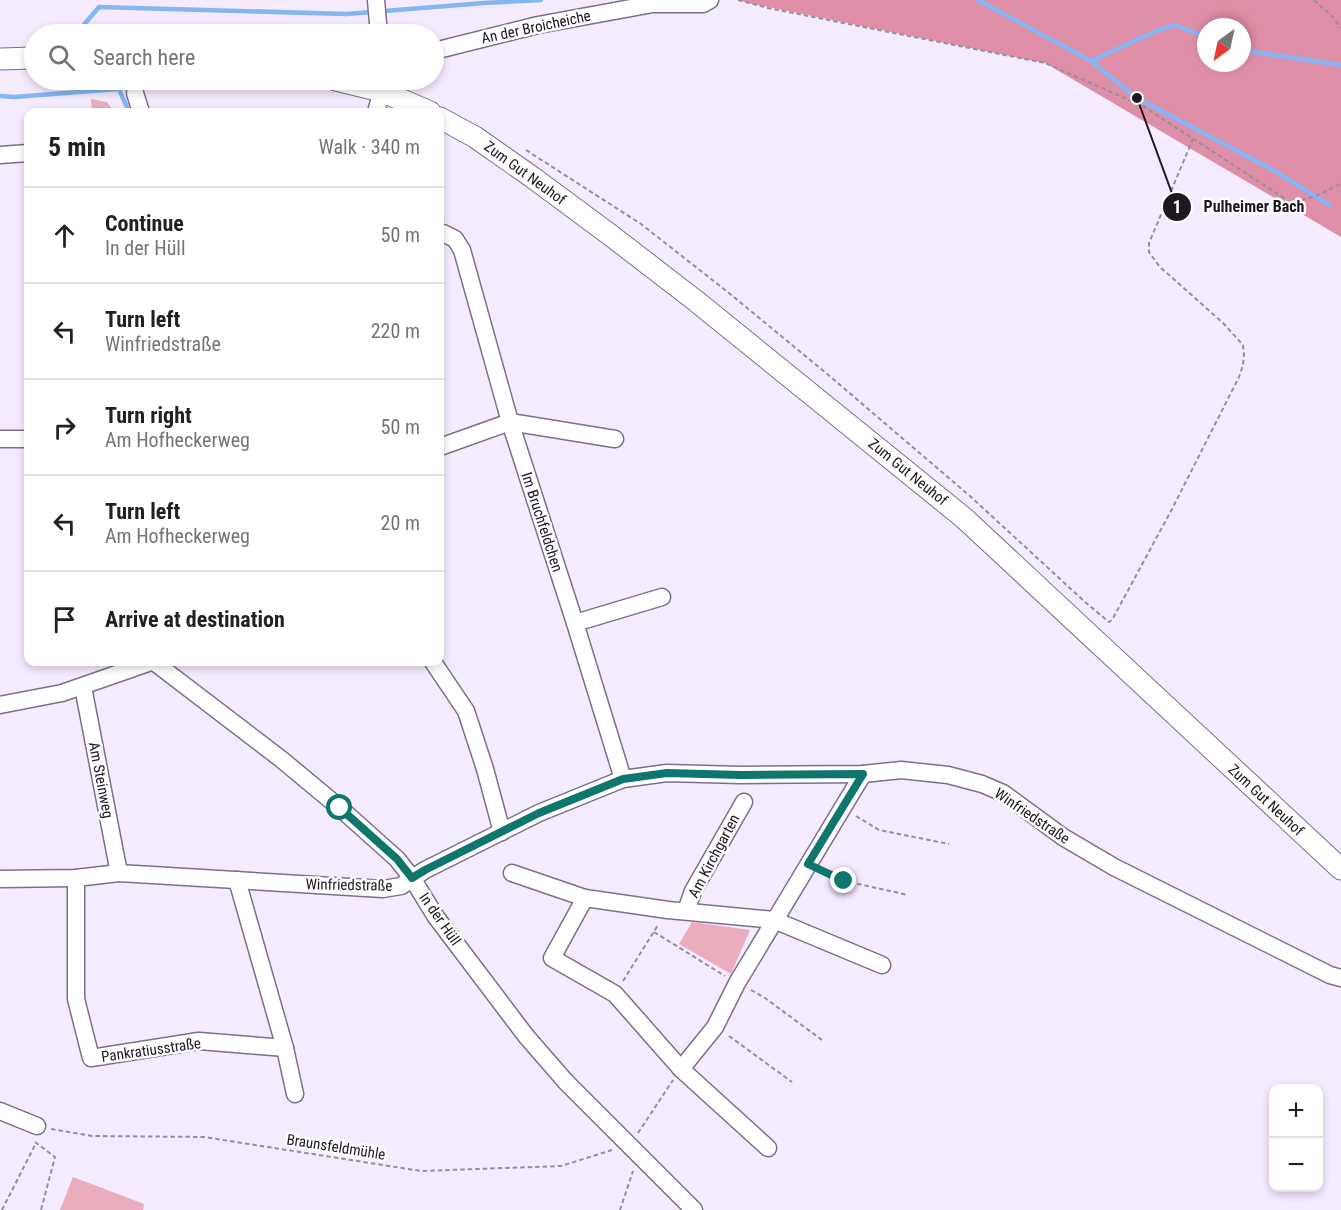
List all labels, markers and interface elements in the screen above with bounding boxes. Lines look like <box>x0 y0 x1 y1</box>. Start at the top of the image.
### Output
street label: An der Broicheiche <box>480 7 592 47</box>
north arrow <box>1197 18 1251 72</box>
search box <box>24 24 444 90</box>
icon: search <box>45 41 78 74</box>
text: Search here <box>93 45 195 70</box>
text: 5 min <box>48 132 106 162</box>
text: Walk · 340 m <box>319 135 420 159</box>
street label: Zum Gut Neuhof <box>481 137 570 209</box>
callout: Pulheimer Bach <box>1162 190 1316 224</box>
text: 1 <box>1172 196 1182 217</box>
text: Pulheimer Bach <box>1204 197 1305 216</box>
text: Continue <box>105 211 184 236</box>
icon: ahead <box>48 219 81 252</box>
text: 50 m <box>381 223 420 247</box>
text: In der Hüll <box>105 236 186 260</box>
text: Turn left <box>105 307 180 332</box>
icon: left <box>48 315 81 348</box>
text: 220 m <box>371 319 420 343</box>
text: Winfriedstraße <box>105 332 221 356</box>
text: Turn right <box>105 403 192 428</box>
icon: right <box>48 411 81 444</box>
text: 50 m <box>381 415 420 439</box>
text: Am Hofheckerweg <box>105 428 250 452</box>
street label: Zum Gut Neuhof <box>865 435 951 510</box>
street label: Im Bruchfeldchen <box>517 470 567 574</box>
text: Turn left <box>105 499 180 524</box>
icon: left <box>48 507 81 540</box>
text: 20 m <box>381 511 420 535</box>
text: Am Hofheckerweg <box>105 524 250 548</box>
icon: arrive <box>48 603 81 636</box>
text: Arrive at destination <box>105 607 285 632</box>
street label: Am Steinweg <box>85 740 117 820</box>
street label: Zum Gut Neuhof <box>1224 760 1308 840</box>
street label: Winfriedstraße <box>991 784 1073 848</box>
route start <box>326 794 352 820</box>
street label: Am Kirchgarten <box>684 811 744 901</box>
route end <box>830 867 856 893</box>
street label: Winfriedstraße <box>305 875 393 895</box>
street label: In der Hüll <box>415 889 465 949</box>
street label: Pankratiusstraße <box>100 1034 202 1066</box>
map controls <box>1269 1084 1323 1192</box>
button: + <box>1269 1084 1323 1138</box>
street label: Braunsfeldmühle <box>285 1130 387 1164</box>
button: − <box>1269 1138 1323 1192</box>

